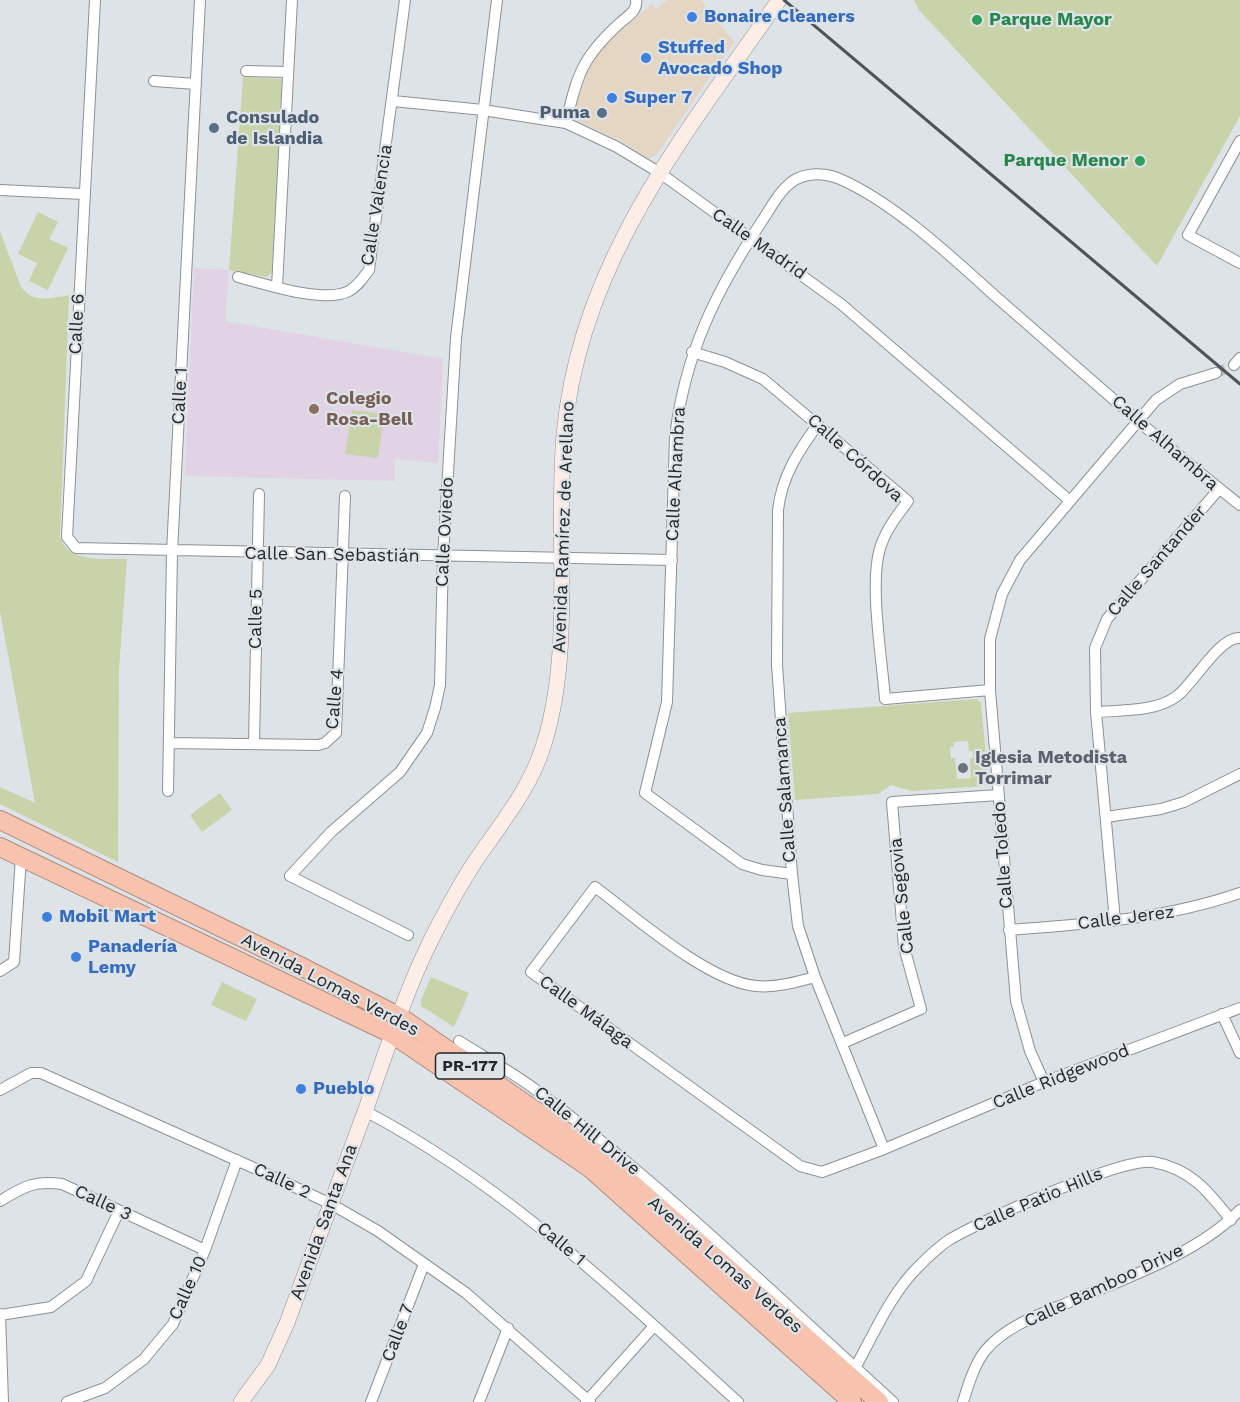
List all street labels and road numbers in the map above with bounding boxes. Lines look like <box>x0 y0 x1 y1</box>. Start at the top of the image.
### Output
street label: Calle Valencia <box>357 143 397 267</box>
street label: Calle Madrid <box>708 204 810 284</box>
street label: Calle 6 <box>65 293 89 355</box>
street label: Calle 1 <box>168 367 192 425</box>
street label: Calle Alhambra <box>1107 391 1223 495</box>
street label: Avenida Ramírez de Arellano <box>549 401 579 653</box>
street label: Calle Alhambra <box>662 406 690 542</box>
street label: Calle Córdova <box>803 409 907 507</box>
street label: Calle Oviedo <box>431 476 459 588</box>
street label: Calle Santander <box>1103 501 1211 621</box>
street label: Calle San Sebastián <box>244 543 420 567</box>
street label: Calle 5 <box>245 589 267 649</box>
street label: Calle 4 <box>322 668 348 730</box>
street label: Calle Salamanca <box>769 716 801 864</box>
street label: Calle Toledo <box>988 801 1018 909</box>
street label: Calle Segovia <box>885 837 919 955</box>
street label: Calle Jerez <box>1076 901 1176 935</box>
street label: Avenida Lomas Verdes <box>237 929 423 1041</box>
street label: Calle Málaga <box>535 971 637 1053</box>
street label: Calle Ridgewood <box>990 1040 1132 1114</box>
road number: PR-177 <box>436 1053 504 1079</box>
street label: Calle Hill Drive <box>530 1082 644 1180</box>
street label: Avenida Santa Ana <box>286 1141 362 1303</box>
street label: Calle 2 <box>250 1158 314 1204</box>
street label: Calle Patio Hills <box>970 1163 1106 1237</box>
street label: Calle 3 <box>71 1180 135 1226</box>
street label: Avenida Lomas Verdes <box>643 1192 807 1338</box>
street label: Calle 1 <box>532 1217 590 1271</box>
street label: Calle Bamboo Drive <box>1021 1240 1187 1332</box>
street label: Calle 10 <box>164 1252 212 1324</box>
street label: Calle 7 <box>377 1301 419 1365</box>

